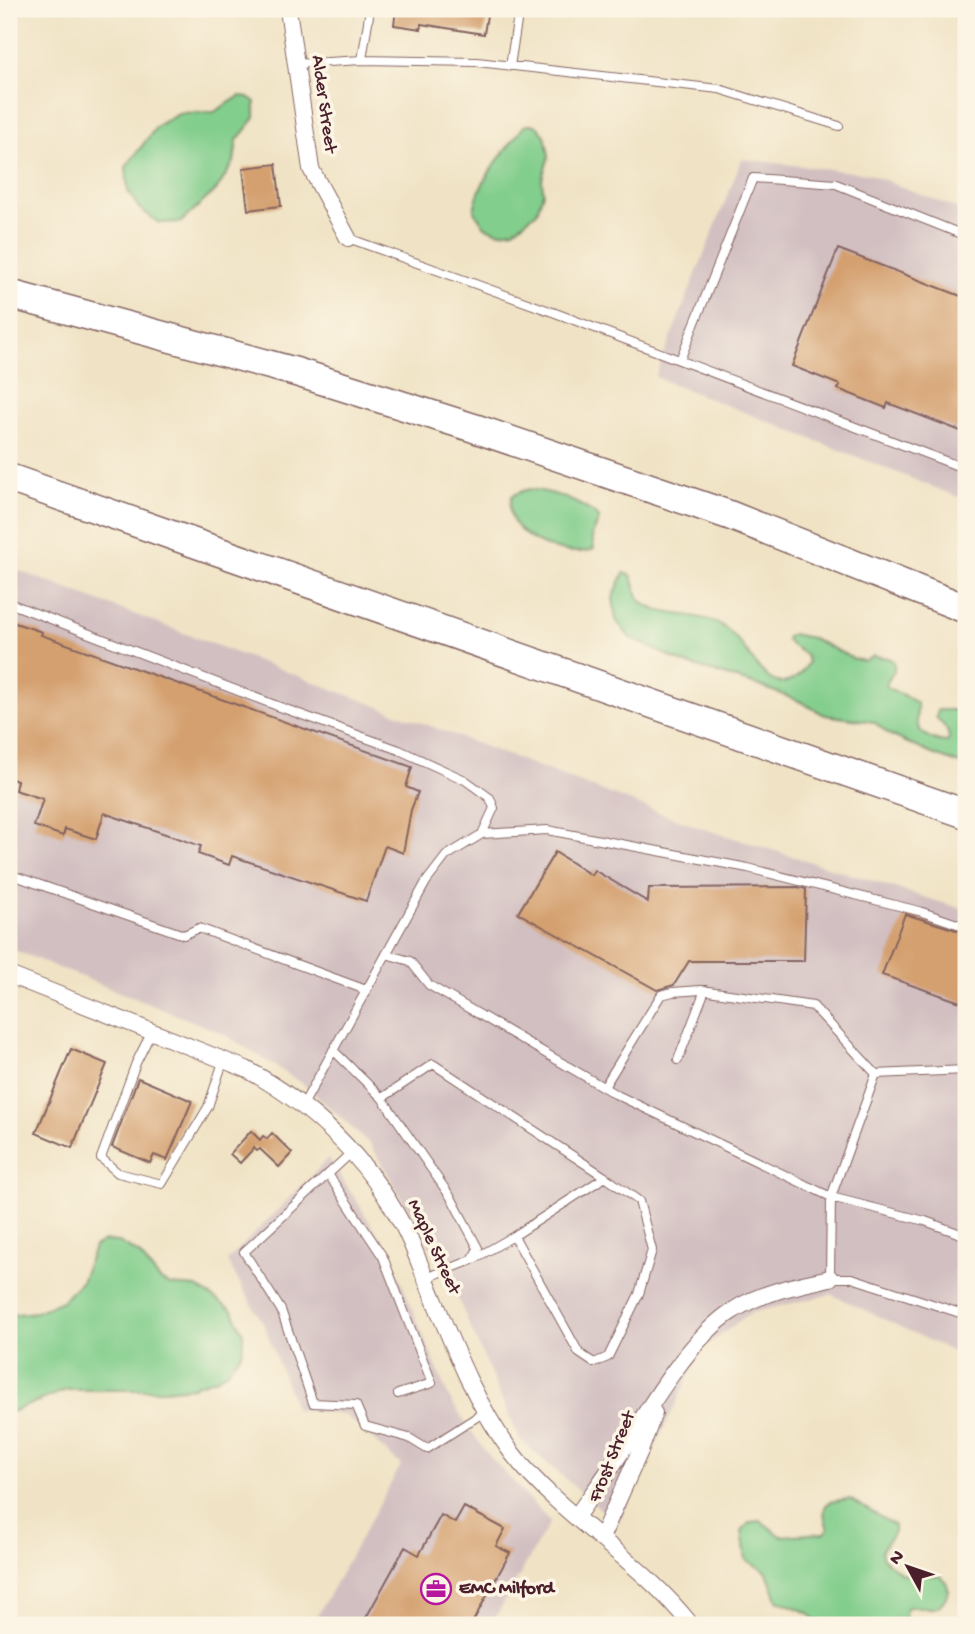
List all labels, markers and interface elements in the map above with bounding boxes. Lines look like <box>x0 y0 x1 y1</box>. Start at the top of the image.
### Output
street label: Alder Street <box>305 54 342 156</box>
street label: Maple Street <box>401 1196 466 1300</box>
street label: Frost Street <box>584 1406 643 1507</box>
north arrow <box>874 1532 944 1602</box>
text: N <box>885 1546 910 1570</box>
office icon: EMC Milford <box>419 1572 453 1606</box>
place label: EMC Milford <box>459 1578 556 1601</box>

